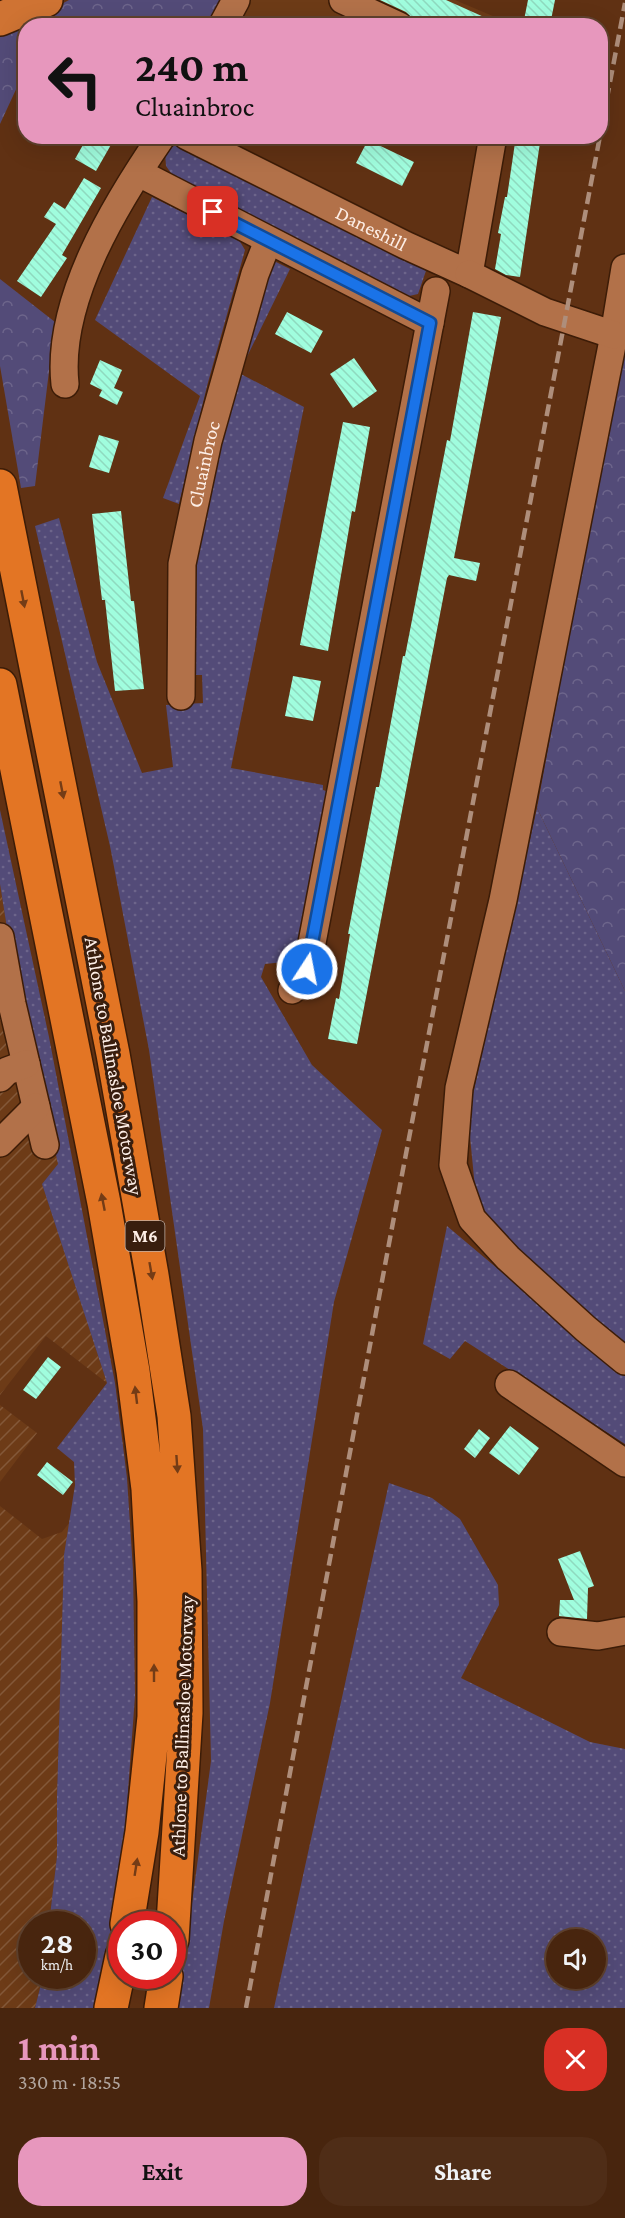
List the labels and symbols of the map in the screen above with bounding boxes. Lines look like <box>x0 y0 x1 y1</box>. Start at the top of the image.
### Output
pin <box>187 186 238 237</box>
street label: Daneshill <box>332 201 410 255</box>
street label: Cluainbroc <box>183 418 224 510</box>
one-way arrow <box>19 589 29 608</box>
one-way arrow <box>58 780 67 799</box>
street label: Athlone to Ballinasloe Motorway <box>79 935 148 1198</box>
position arrow <box>275 937 339 1001</box>
one-way arrow <box>98 1193 107 1212</box>
road number: M6 <box>126 1221 164 1251</box>
one-way arrow <box>147 1261 156 1280</box>
one-way arrow <box>131 1385 141 1404</box>
one-way arrow <box>173 1454 182 1473</box>
street label: Athlone to Ballinasloe Motorway <box>166 1594 199 1857</box>
one-way arrow <box>149 1663 159 1682</box>
one-way arrow <box>132 1857 141 1876</box>
speed limit sign: 30 <box>108 1911 186 1989</box>

